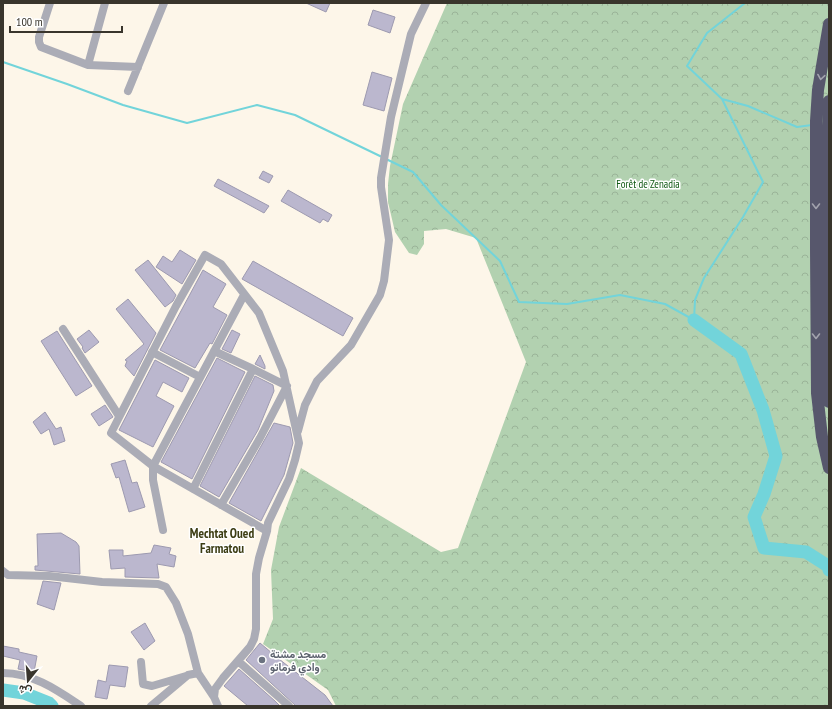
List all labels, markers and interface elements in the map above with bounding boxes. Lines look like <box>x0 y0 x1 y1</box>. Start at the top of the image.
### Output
scale bar <box>10 8 122 34</box>
text: 100 m <box>16 14 43 29</box>
one-way arrow <box>817 73 825 80</box>
park label: Forêt de Zenadia <box>616 177 680 191</box>
one-way arrow <box>812 203 820 209</box>
one-way arrow <box>812 333 820 339</box>
district label: Mechtat Oued Farmatou <box>190 525 254 557</box>
place label: مسجد مشتة وادي فرماتو <box>270 647 326 676</box>
marker: مسجد مشتة وادي فرماتو <box>257 655 267 665</box>
north arrow <box>8 661 48 701</box>
text: ش <box>17 682 33 699</box>

